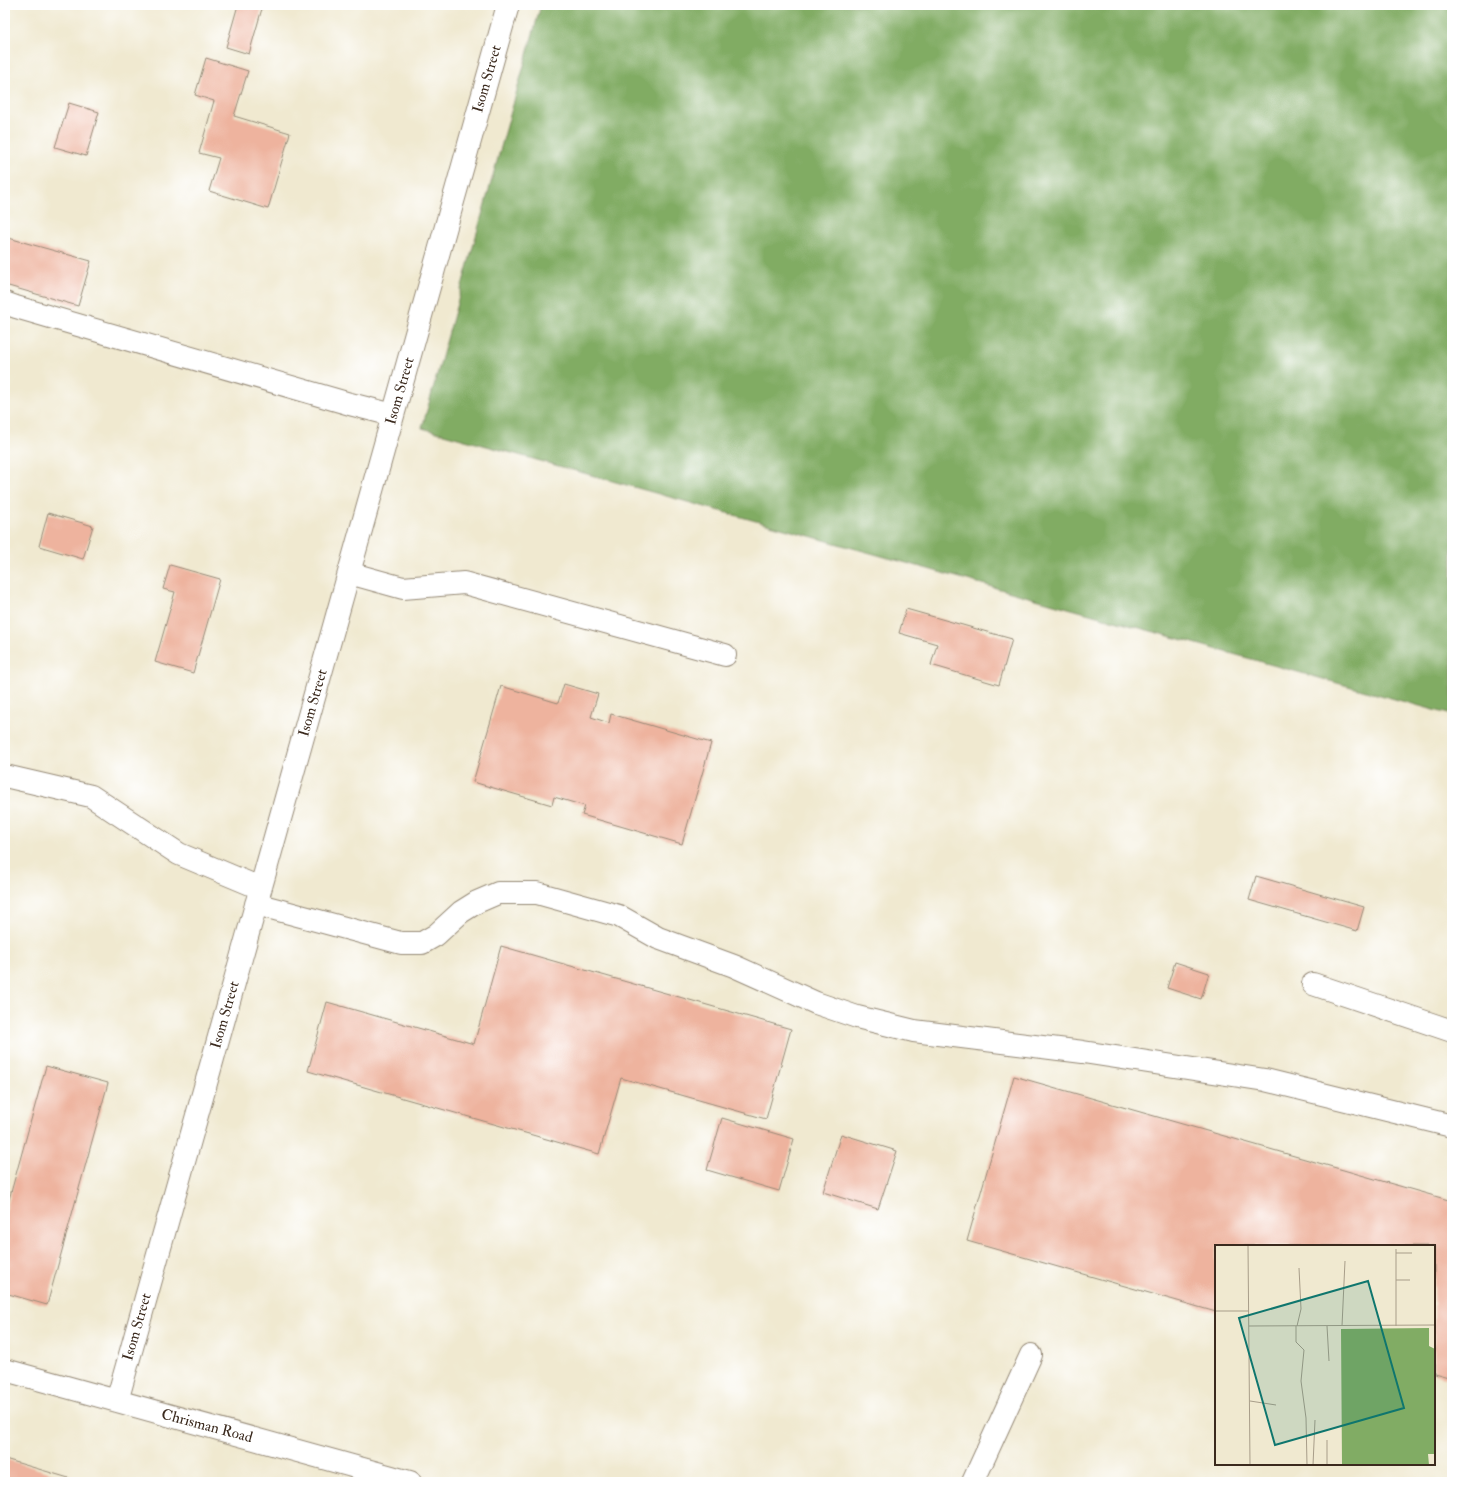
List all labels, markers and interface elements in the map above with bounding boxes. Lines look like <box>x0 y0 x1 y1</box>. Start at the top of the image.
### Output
street label: Isom Street <box>468 43 506 115</box>
street label: Isom Street <box>381 355 419 427</box>
street label: Isom Street <box>294 667 332 739</box>
street label: Isom Street <box>206 979 244 1051</box>
inset map <box>1215 1245 1435 1465</box>
street label: Isom Street <box>118 1291 156 1363</box>
street label: Chrisman Road <box>159 1405 255 1447</box>

